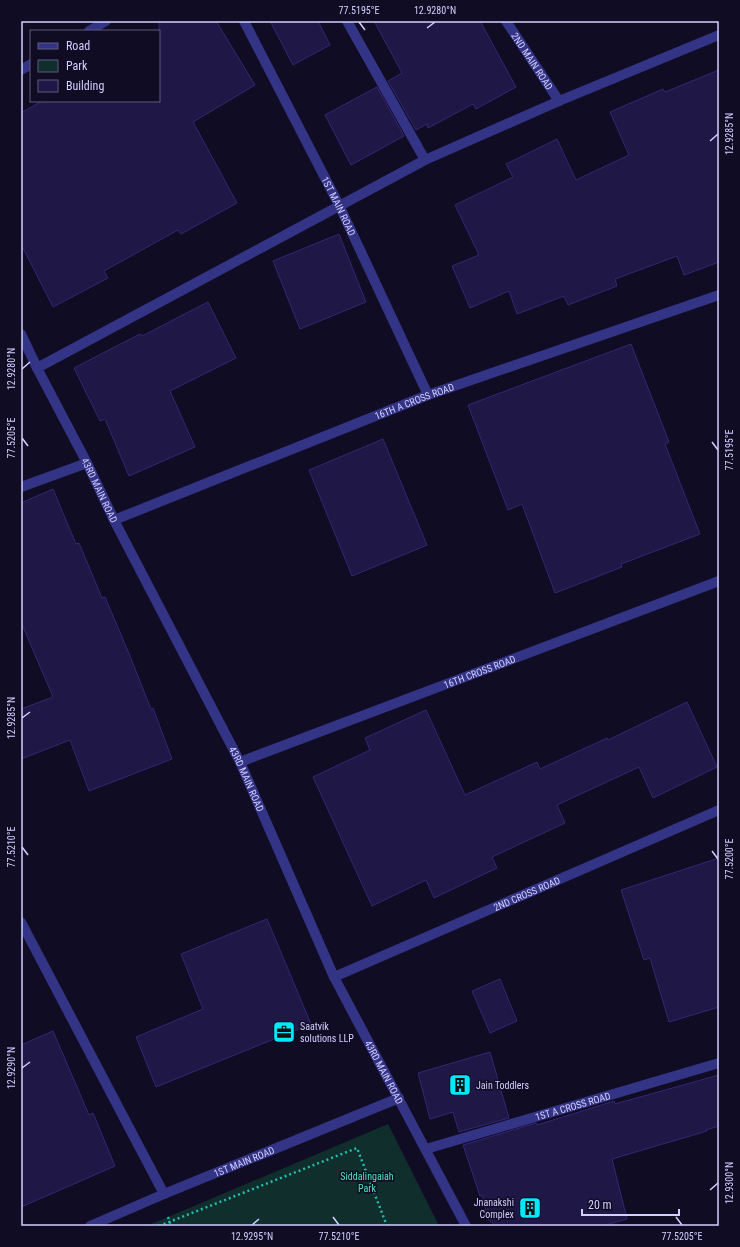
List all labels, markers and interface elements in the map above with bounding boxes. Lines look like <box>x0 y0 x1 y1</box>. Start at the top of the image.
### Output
text: 77.5195°E <box>339 5 380 16</box>
text: 12.9280°N <box>414 5 456 16</box>
legend <box>30 30 160 102</box>
street label: 2ND MAIN ROAD <box>510 30 556 92</box>
text: Road <box>66 39 90 53</box>
text: Park <box>66 59 88 73</box>
text: Building <box>66 79 104 93</box>
text: 12.9285°N <box>724 113 735 155</box>
street label: 1ST MAIN ROAD <box>320 175 358 238</box>
text: 12.9280°N <box>6 348 17 390</box>
street label: 16TH A CROSS ROAD <box>373 381 456 421</box>
text: 77.5205°E <box>6 417 17 458</box>
text: 77.5195°E <box>724 429 735 470</box>
street label: 43RD MAIN ROAD <box>80 456 120 525</box>
street label: 16TH CROSS ROAD <box>442 653 517 690</box>
text: 12.9285°N <box>6 697 17 739</box>
street label: 43RD MAIN ROAD <box>227 744 267 813</box>
text: 77.5210°E <box>6 826 17 867</box>
text: 77.5200°E <box>724 838 735 879</box>
street label: 2ND CROSS ROAD <box>492 874 562 913</box>
office icon: Saatvik solutions LLP <box>271 1019 297 1045</box>
place label: Saatvik solutions LLP <box>300 1021 354 1044</box>
street label: 43RD MAIN ROAD <box>363 1038 406 1106</box>
text: 12.9290°N <box>6 1047 17 1089</box>
building icon: Jain Toddlers <box>447 1072 473 1098</box>
place label: Jain Toddlers <box>476 1080 530 1091</box>
street label: 1ST A CROSS ROAD <box>534 1090 612 1122</box>
street label: 1ST MAIN ROAD <box>212 1144 276 1179</box>
text: 12.9300°N <box>724 1162 735 1204</box>
park label: Siddalingaiah Park <box>340 1171 394 1194</box>
scale bar <box>582 1191 679 1217</box>
building icon: Jnanakshi Complex <box>517 1195 543 1221</box>
place label: Jnanakshi Complex <box>474 1197 515 1220</box>
text: 20 m <box>588 1198 612 1212</box>
text: 12.9295°N <box>231 1231 273 1242</box>
text: 77.5210°E <box>319 1231 360 1242</box>
text: 77.5205°E <box>662 1231 703 1242</box>

